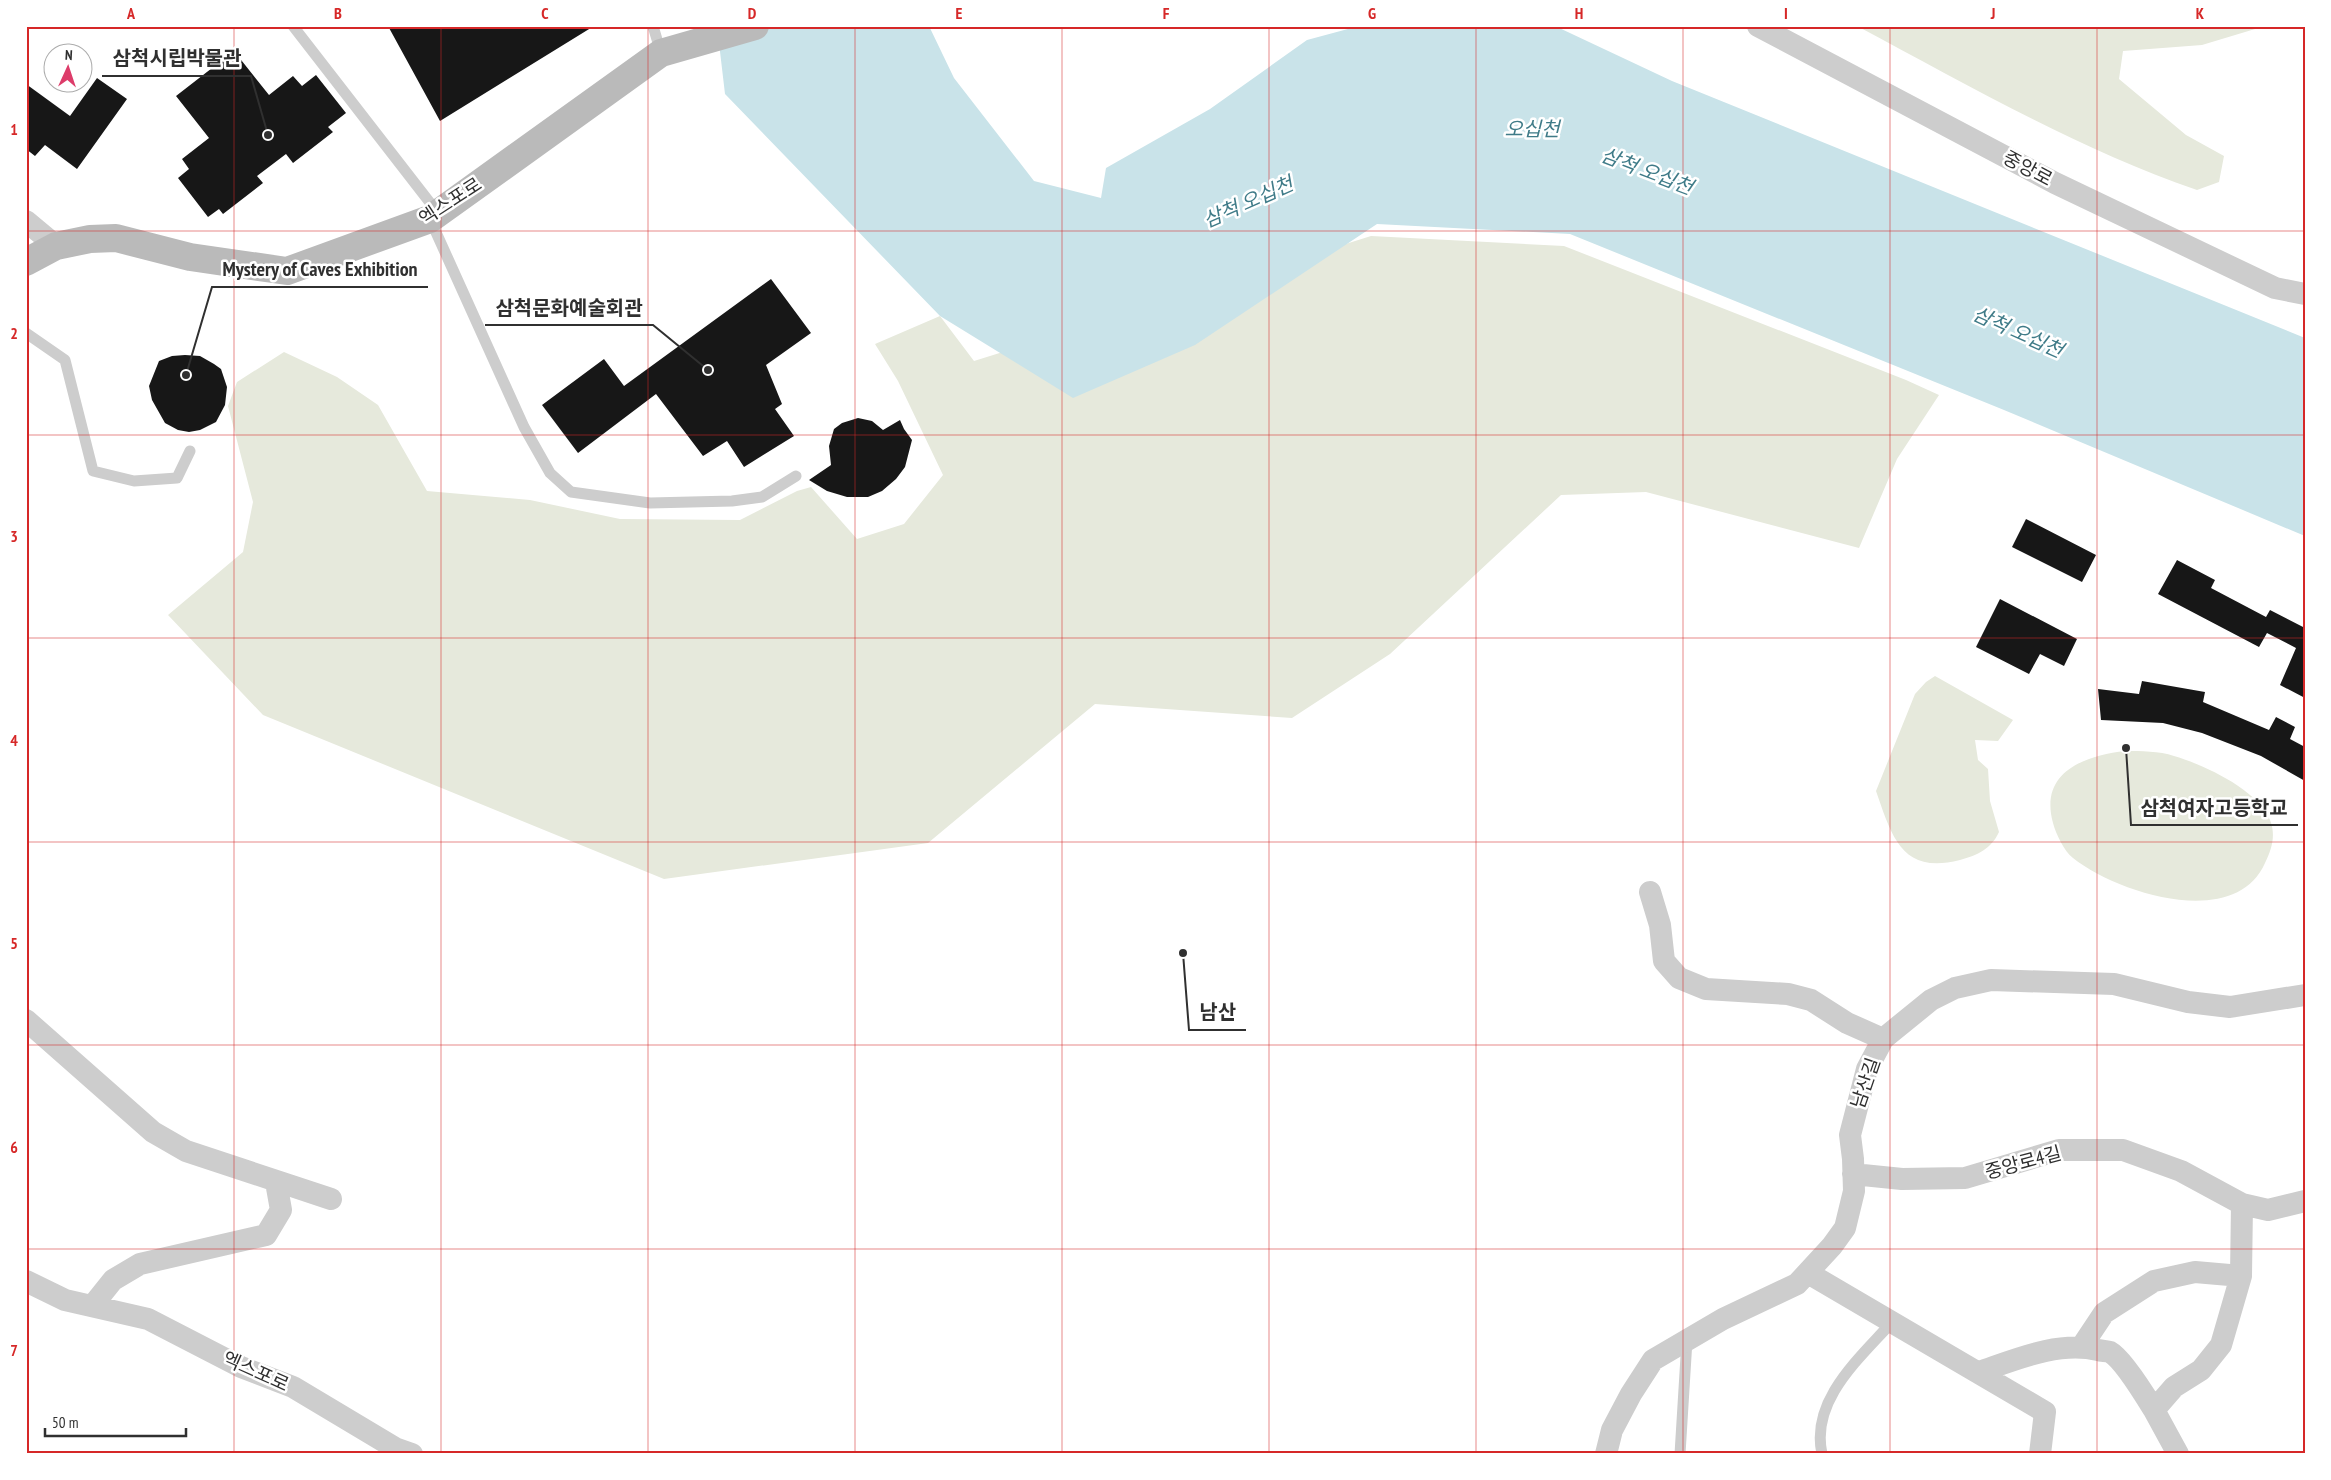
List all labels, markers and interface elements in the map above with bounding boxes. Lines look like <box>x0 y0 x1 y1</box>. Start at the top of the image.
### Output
text: A <box>126 3 136 23</box>
text: B <box>334 3 342 23</box>
text: C <box>541 3 549 23</box>
text: D <box>748 3 757 23</box>
text: E <box>956 3 963 23</box>
text: F <box>1163 3 1170 23</box>
text: G <box>1368 3 1376 23</box>
text: H <box>1575 3 1583 23</box>
text: I <box>1784 3 1788 23</box>
text: J <box>1990 3 1995 23</box>
text: K <box>2196 3 2205 23</box>
callout: 삼척시립박물관 <box>102 41 251 76</box>
north arrow <box>42 42 92 92</box>
text: 삼척시립박물관 <box>113 45 242 71</box>
text: N <box>64 46 73 64</box>
water label: 오십천 <box>1504 116 1562 142</box>
text: 1 <box>10 119 18 139</box>
water label: 삼척 오십천 <box>1597 142 1699 201</box>
street label: 중앙로 <box>1999 145 2057 191</box>
water label: 삼척 오십천 <box>1199 169 1300 233</box>
street label: 엑스포로 <box>414 172 486 230</box>
callout: Mystery of Caves Exhibition <box>212 252 428 287</box>
text: Mystery of Caves Exhibition <box>222 256 418 282</box>
callout: 삼척문화예술회관 <box>485 290 653 325</box>
text: 삼척문화예술회관 <box>495 295 643 321</box>
water label: 삼척 오십천 <box>1969 301 2070 365</box>
text: 2 <box>10 323 18 343</box>
text: 3 <box>10 526 18 546</box>
text: 4 <box>10 730 18 750</box>
callout: 삼척여자고등학교 <box>2131 790 2298 825</box>
text: 삼척여자고등학교 <box>2140 795 2288 821</box>
text: 5 <box>10 933 18 953</box>
callout: 남산 <box>1189 995 1246 1030</box>
text: 남산 <box>1200 999 1236 1025</box>
street label: 남산길 <box>1845 1054 1885 1112</box>
text: 6 <box>10 1137 18 1157</box>
street label: 중앙로4길 <box>1982 1140 2064 1184</box>
text: 7 <box>10 1340 18 1360</box>
street label: 엑스포로 <box>219 1346 293 1396</box>
scale bar <box>45 1405 186 1437</box>
text: 50 m <box>52 1413 78 1432</box>

